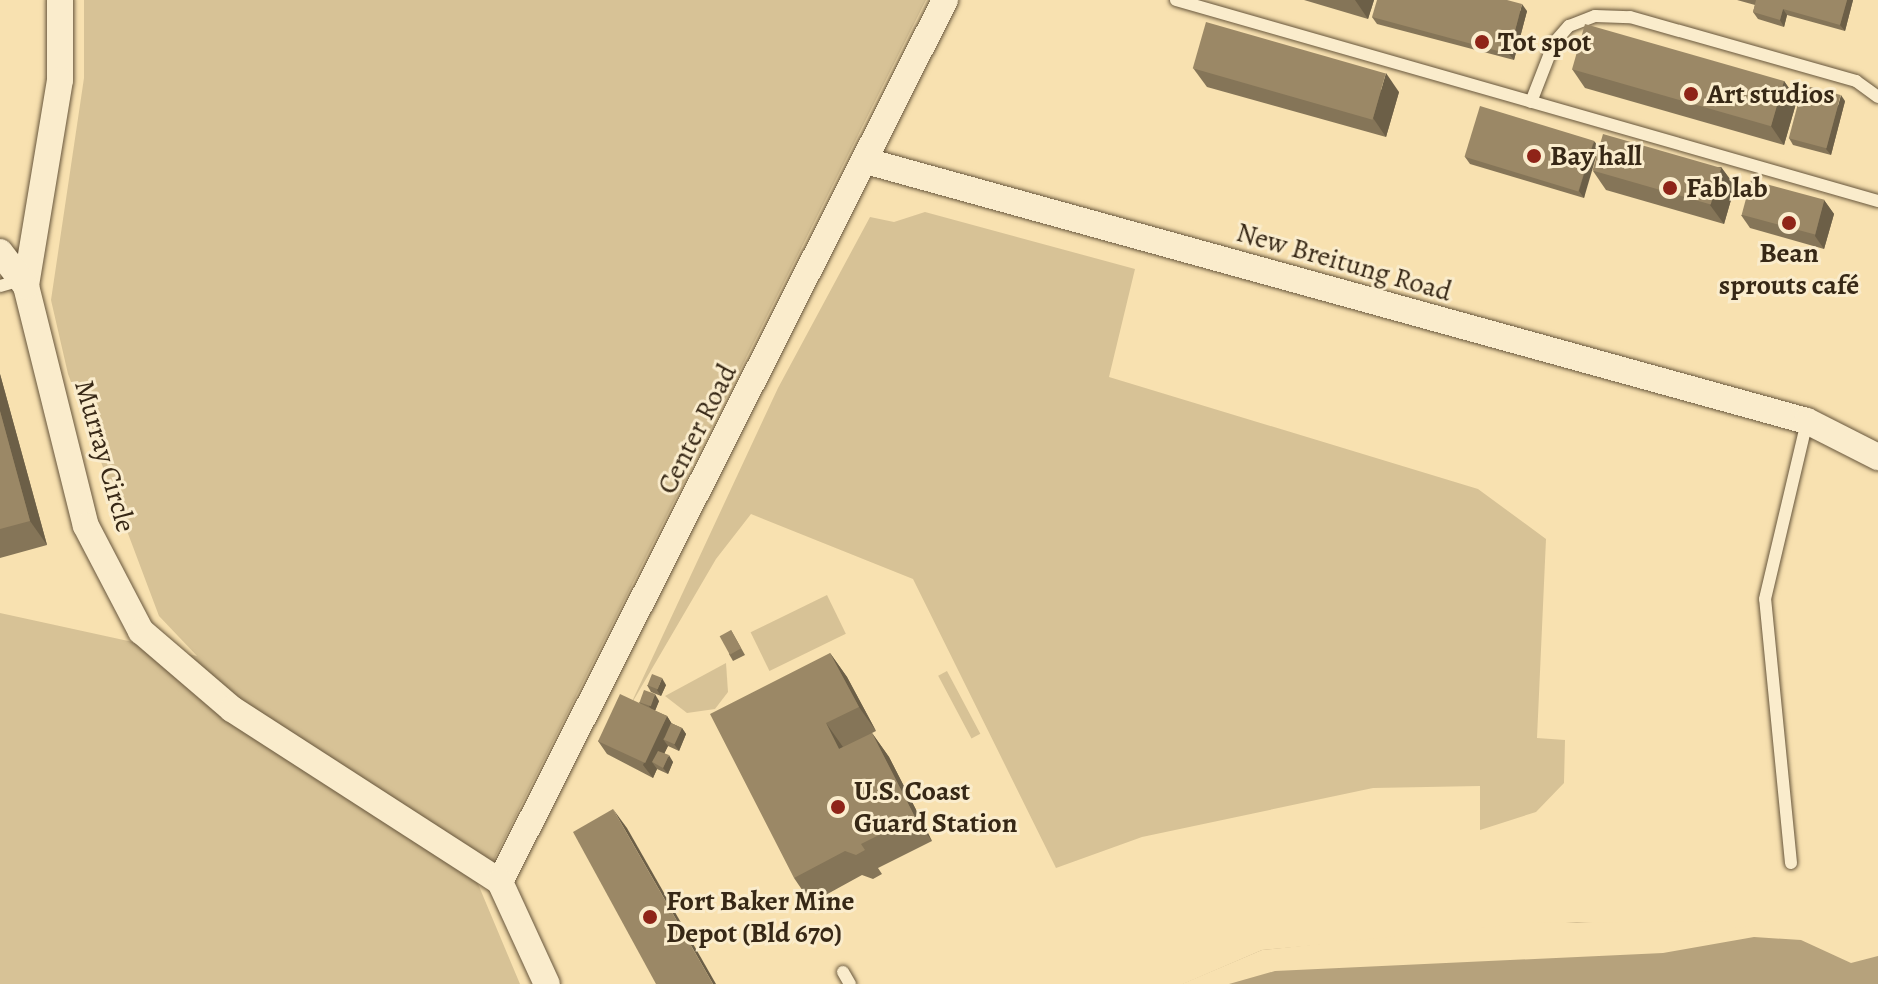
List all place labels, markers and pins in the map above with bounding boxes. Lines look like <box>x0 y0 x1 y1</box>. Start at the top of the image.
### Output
place label: Tot spot <box>1498 25 1591 59</box>
marker: Tot spot <box>1473 33 1491 51</box>
place label: Art studios <box>1707 77 1835 111</box>
marker: Art studios <box>1682 85 1700 103</box>
place label: Bay hall <box>1550 139 1642 173</box>
marker: Bay hall <box>1525 147 1543 165</box>
place label: Fab lab <box>1686 171 1768 205</box>
marker: Fab lab <box>1661 179 1679 197</box>
marker: Bean sprouts café <box>1780 214 1798 232</box>
place label: Bean sprouts café <box>1719 236 1859 302</box>
place label: U.S. Coast Guard Station <box>854 774 1017 840</box>
marker: U.S. Coast Guard Station <box>829 798 847 816</box>
place label: Fort Baker Mine Depot (Bld 670) <box>666 884 854 950</box>
marker: Fort Baker Mine Depot (Bld 670) <box>641 908 659 926</box>

